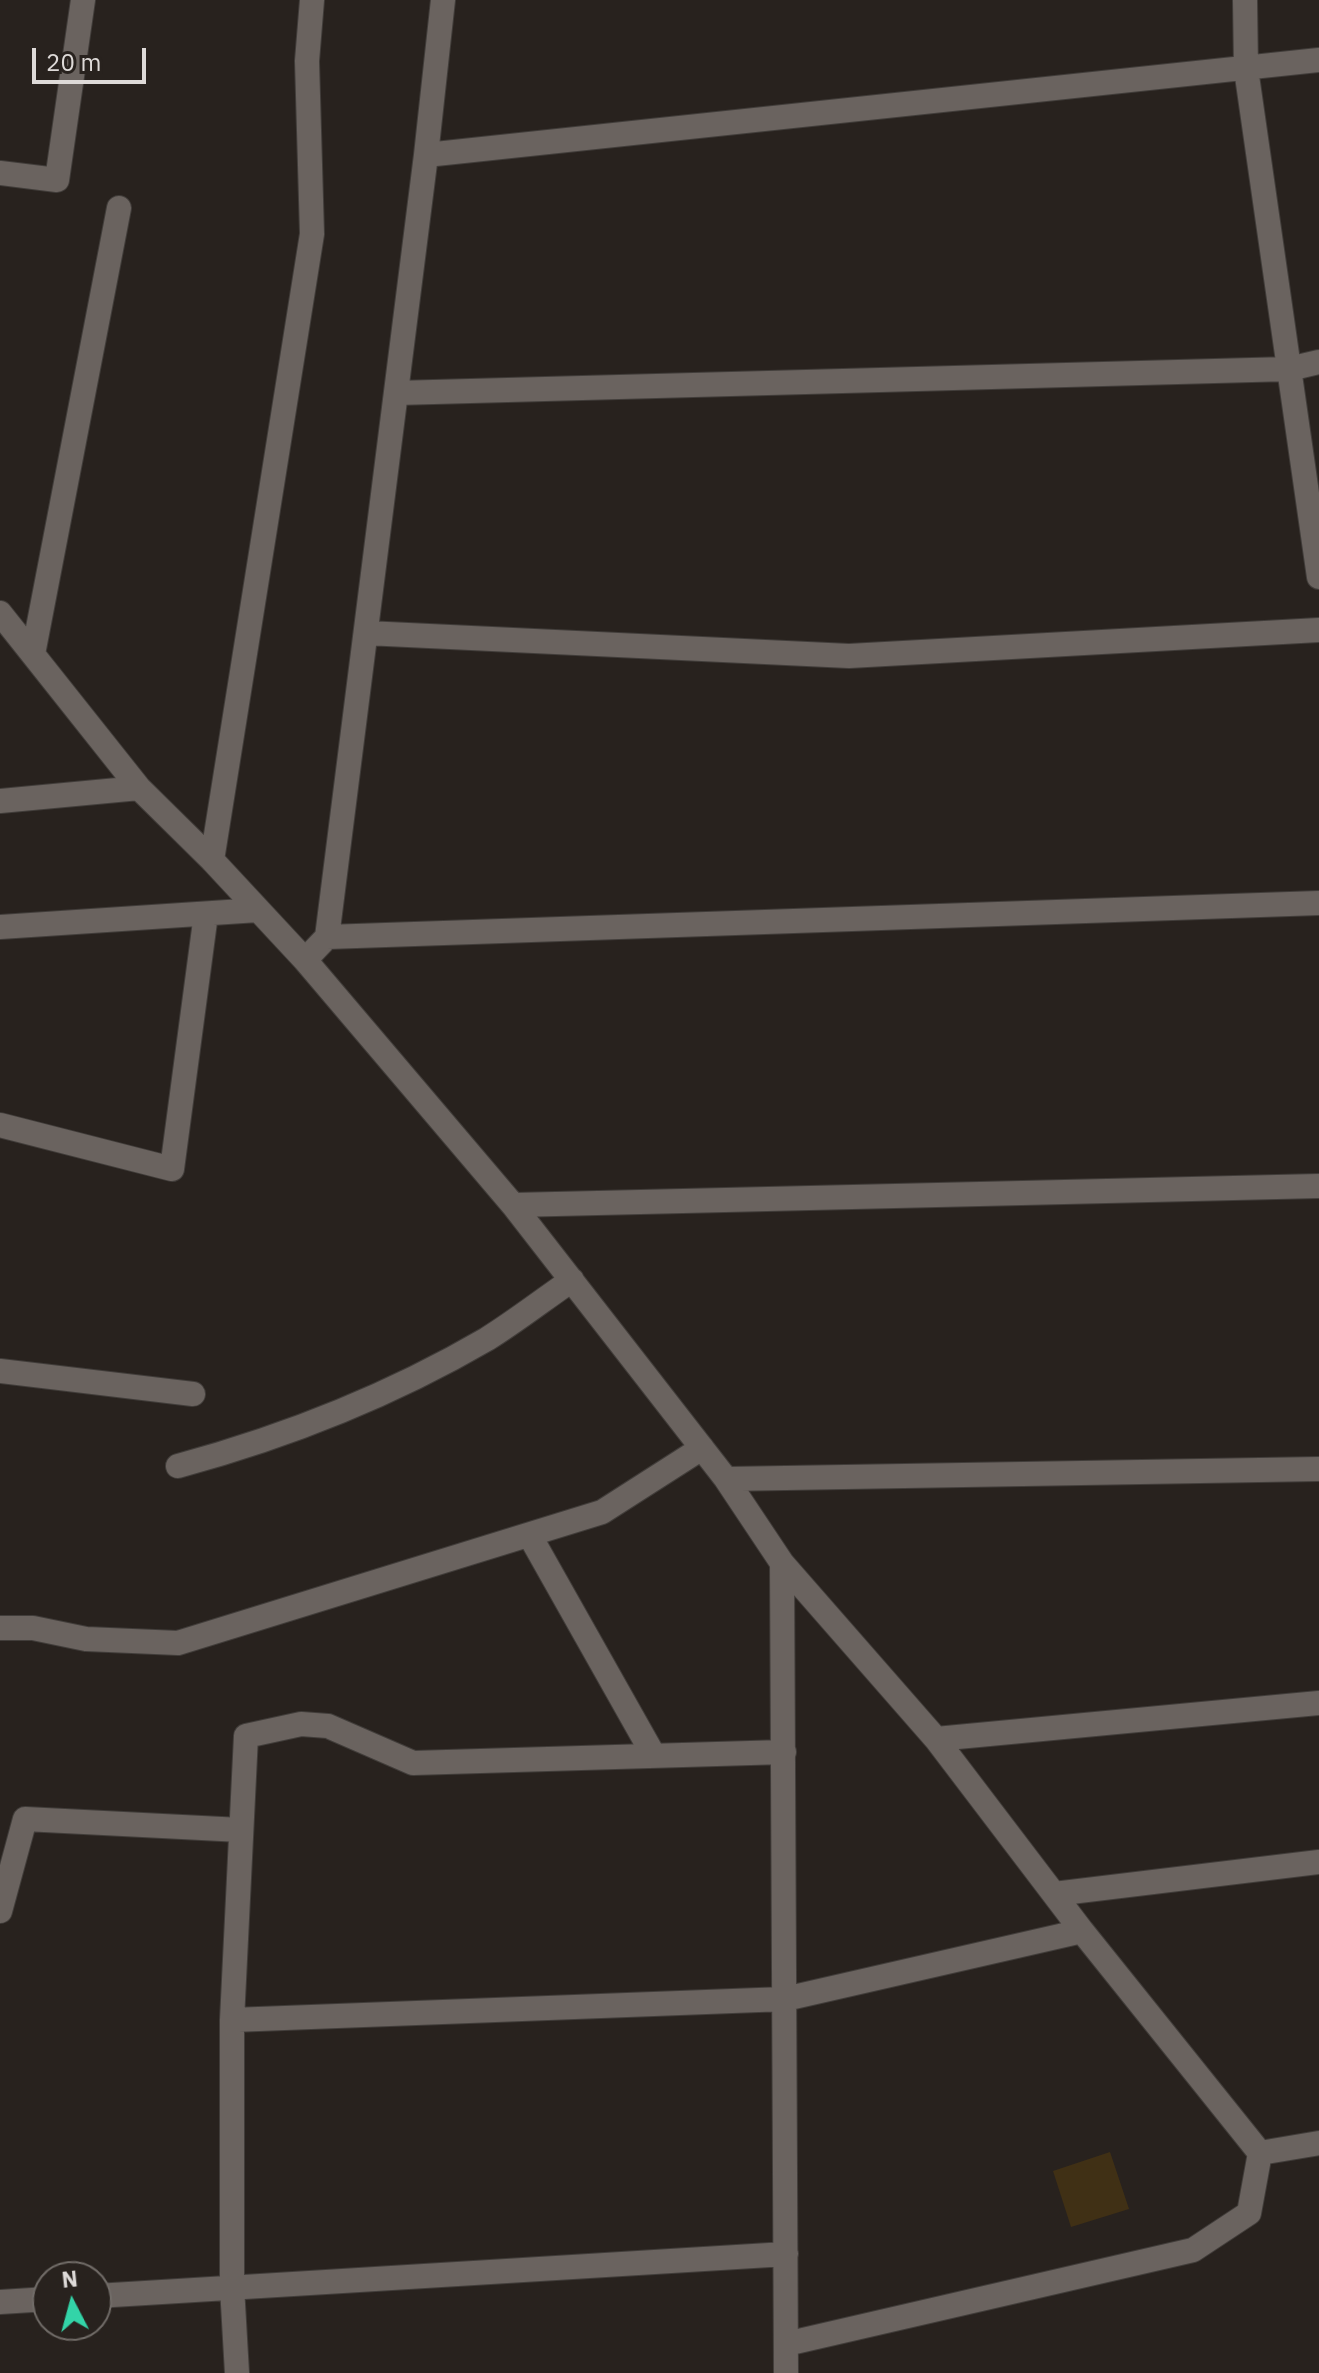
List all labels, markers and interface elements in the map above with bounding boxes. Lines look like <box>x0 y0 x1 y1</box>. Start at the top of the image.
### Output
scale bar <box>36 32 150 82</box>
text: 20 m <box>46 46 101 78</box>
north arrow <box>32 2261 112 2341</box>
text: N <box>60 2263 79 2294</box>

